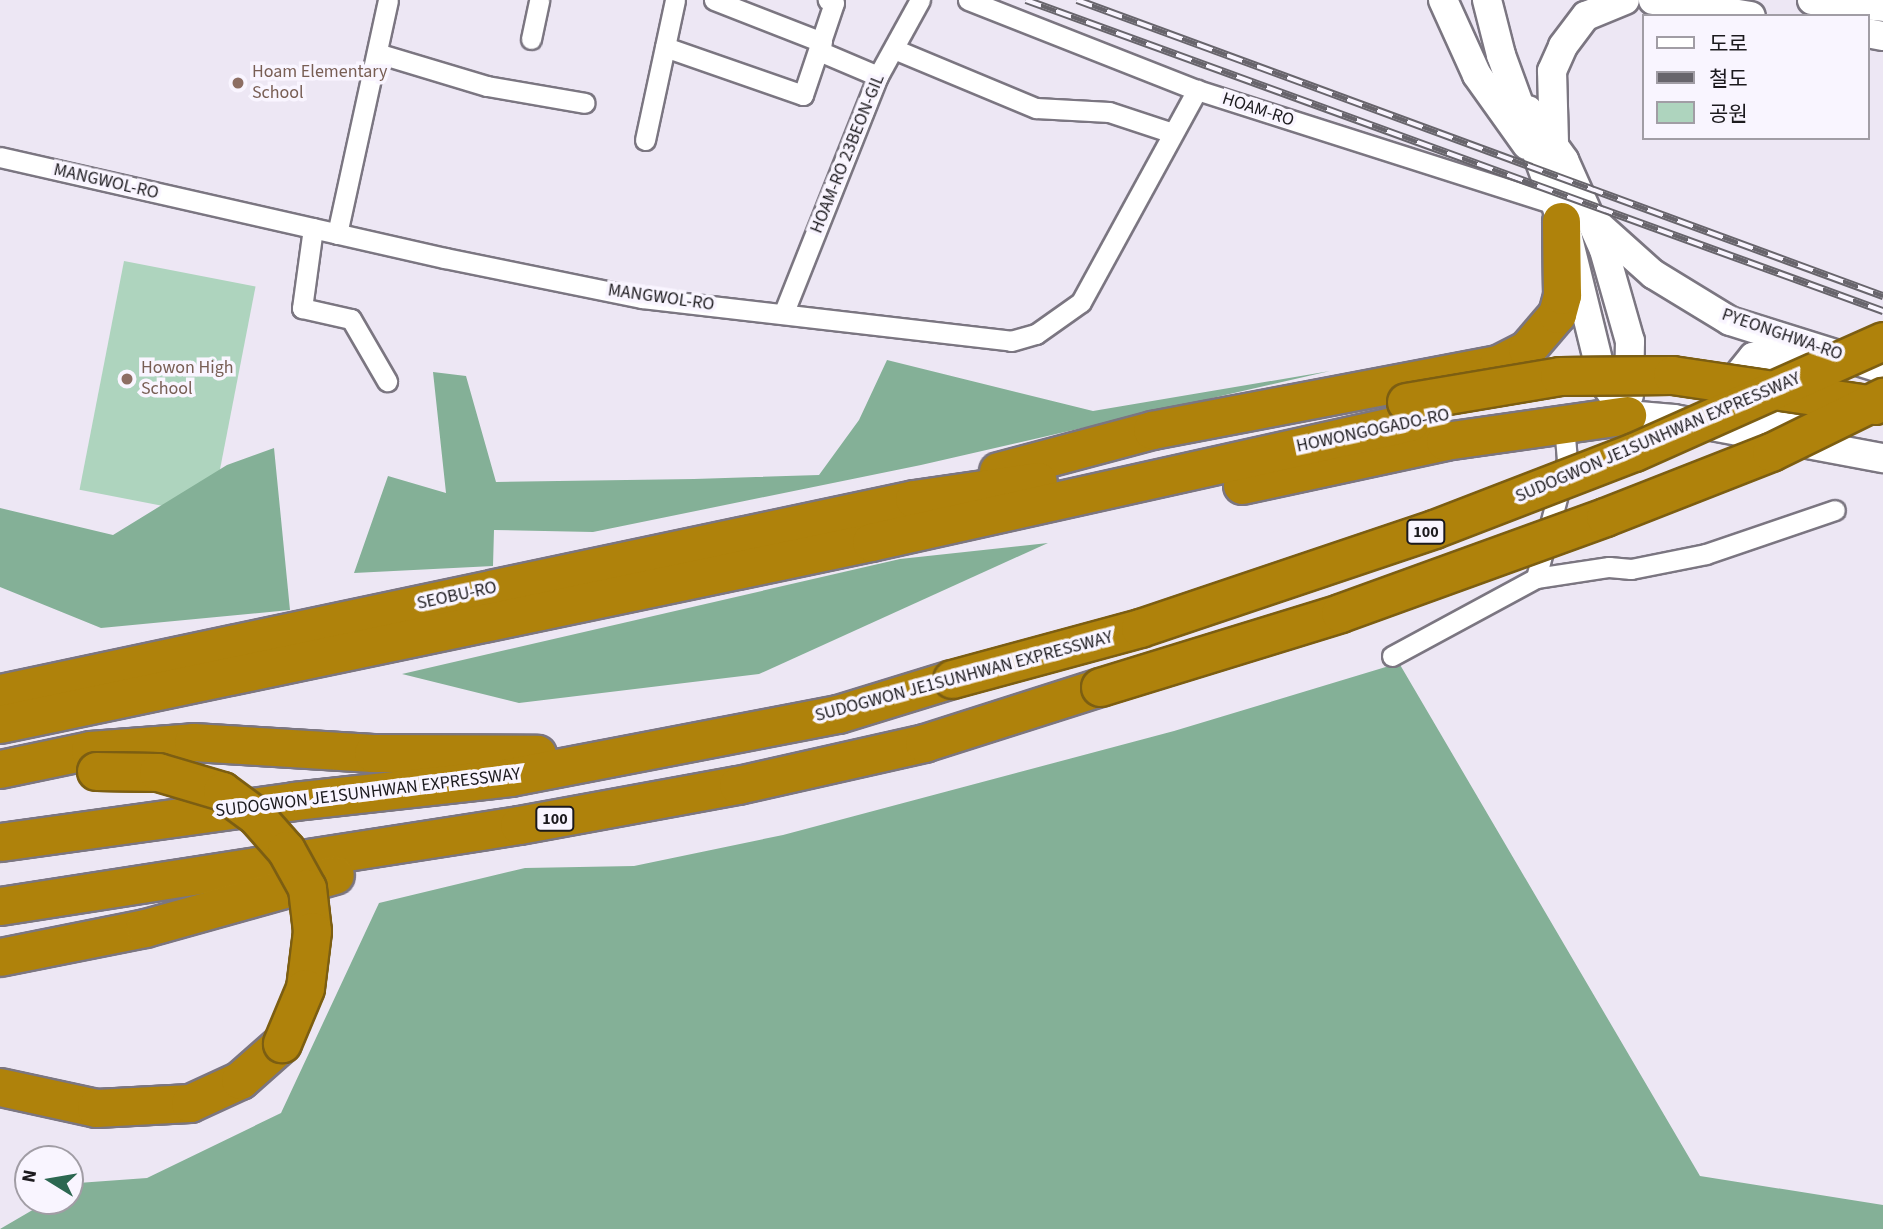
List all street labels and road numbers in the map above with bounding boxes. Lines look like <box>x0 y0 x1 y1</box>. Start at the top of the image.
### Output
street label: HOAM-RO 23BEON-GIL <box>806 71 890 237</box>
street label: HOAM-RO <box>1219 88 1297 132</box>
street label: MANGWOL-RO <box>51 159 161 205</box>
street label: MANGWOL-RO <box>606 280 716 316</box>
street label: PYEONGHWA-RO <box>1719 304 1845 366</box>
street label: SUDOGWON JE1SUNHWAN EXPRESSWAY <box>1512 368 1804 508</box>
street label: HOWONGOGADO-RO <box>1295 404 1451 458</box>
road number: 100 <box>1405 520 1447 544</box>
street label: SEOBU-RO <box>415 577 499 615</box>
street label: SUDOGWON JE1SUNHWAN EXPRESSWAY <box>813 627 1115 727</box>
street label: SUDOGWON JE1SUNHWAN EXPRESSWAY <box>214 764 522 822</box>
road number: 100 <box>534 806 576 832</box>

